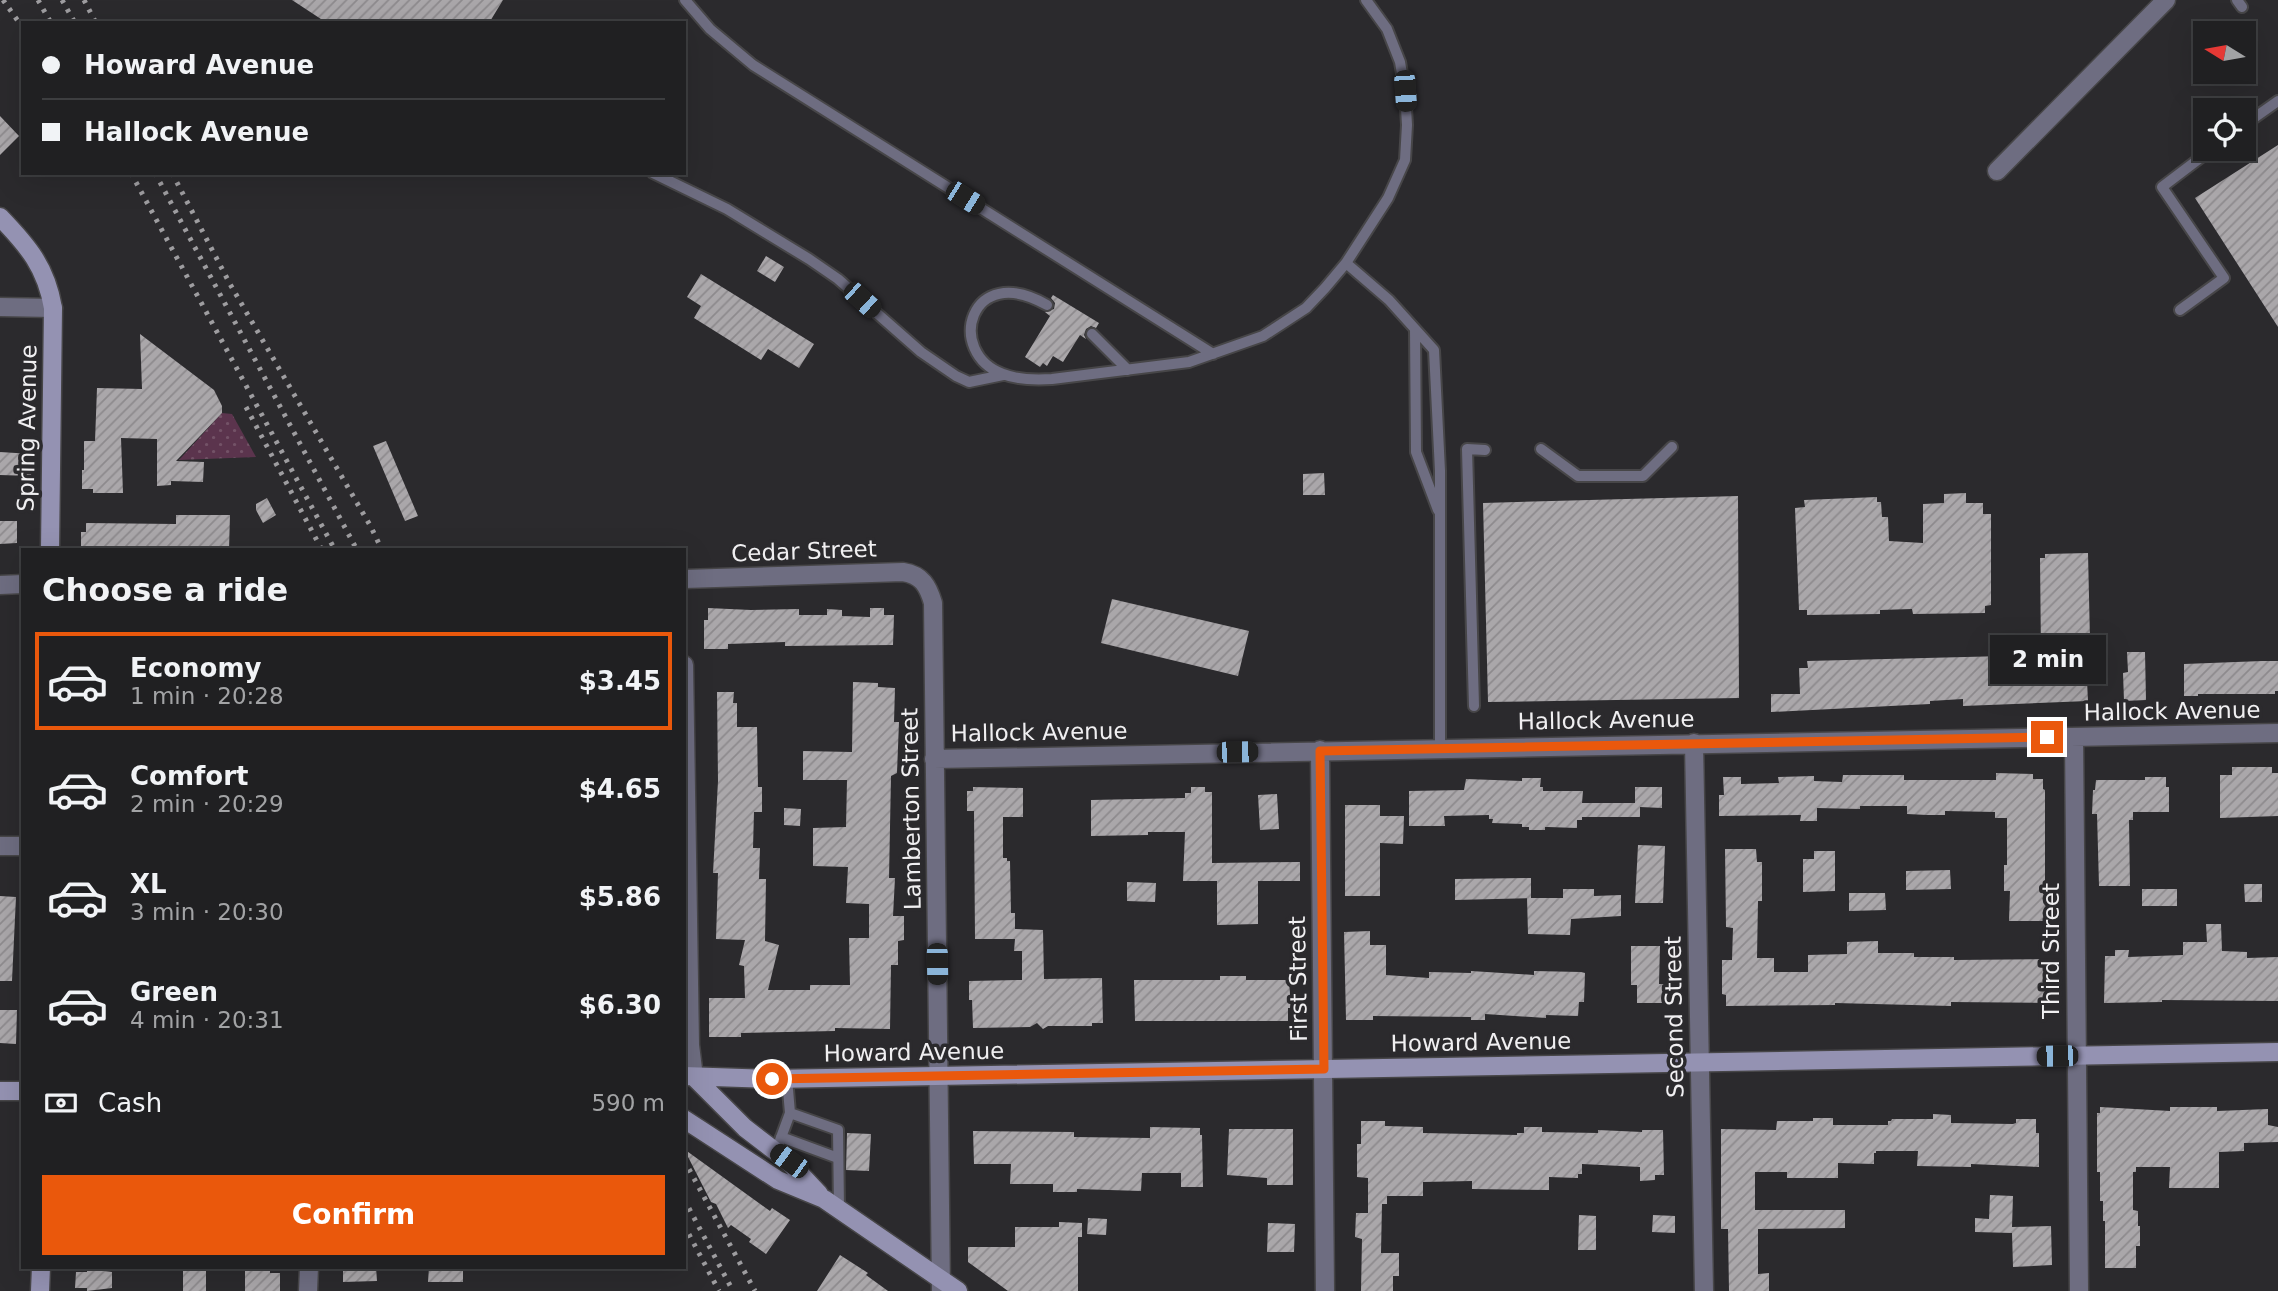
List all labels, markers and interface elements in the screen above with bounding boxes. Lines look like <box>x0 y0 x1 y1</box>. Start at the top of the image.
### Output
north arrow <box>2193 21 2256 84</box>
map controls <box>2193 21 2256 161</box>
text: Howard Avenue <box>84 50 314 80</box>
car <box>1394 69 1417 113</box>
button: locate <box>2193 98 2256 161</box>
text: Hallock Avenue <box>84 117 309 147</box>
car <box>942 178 989 218</box>
car <box>840 278 885 322</box>
street label: Spring Avenue <box>13 344 41 512</box>
street label: Cedar Street <box>731 535 877 567</box>
text: Choose a ride <box>42 571 288 609</box>
callout: 2 min <box>1989 636 2105 684</box>
text: 2 min <box>2012 646 2084 672</box>
icon: car <box>46 650 109 713</box>
text: Economy <box>130 653 261 683</box>
text: $3.45 <box>579 666 661 696</box>
text: 1 min · 20:28 <box>130 683 284 709</box>
street label: Hallock Avenue <box>2083 696 2261 726</box>
street label: Hallock Avenue <box>1517 705 1695 735</box>
street label: Lamberton Street <box>896 708 926 910</box>
street label: Hallock Avenue <box>950 717 1128 747</box>
route end <box>2031 721 2063 753</box>
car <box>1216 741 1259 763</box>
icon: car <box>46 758 109 821</box>
text: Comfort <box>130 761 248 791</box>
text: $4.65 <box>579 774 661 804</box>
text: 2 min · 20:29 <box>130 791 284 817</box>
icon: car <box>46 866 109 929</box>
text: XL <box>130 869 167 899</box>
text: $5.86 <box>579 882 661 912</box>
street label: Third Street <box>2038 883 2064 1020</box>
text: 3 min · 20:30 <box>130 899 284 925</box>
street label: First Street <box>1284 916 1312 1042</box>
street label: Second Street <box>1660 936 1688 1098</box>
car <box>927 943 948 985</box>
icon: car <box>46 974 109 1037</box>
text: Green <box>130 977 218 1007</box>
text: $6.30 <box>579 990 661 1020</box>
text: 4 min · 20:31 <box>130 1007 284 1033</box>
street label: Howard Avenue <box>1390 1027 1572 1057</box>
street label: Howard Avenue <box>823 1037 1005 1067</box>
car <box>2036 1045 2079 1067</box>
route start <box>756 1063 788 1095</box>
icon: cash <box>42 1084 80 1122</box>
text: Cash <box>98 1088 162 1118</box>
text: 590 m <box>591 1090 665 1116</box>
car <box>766 1140 813 1182</box>
button: Confirm <box>42 1175 665 1255</box>

